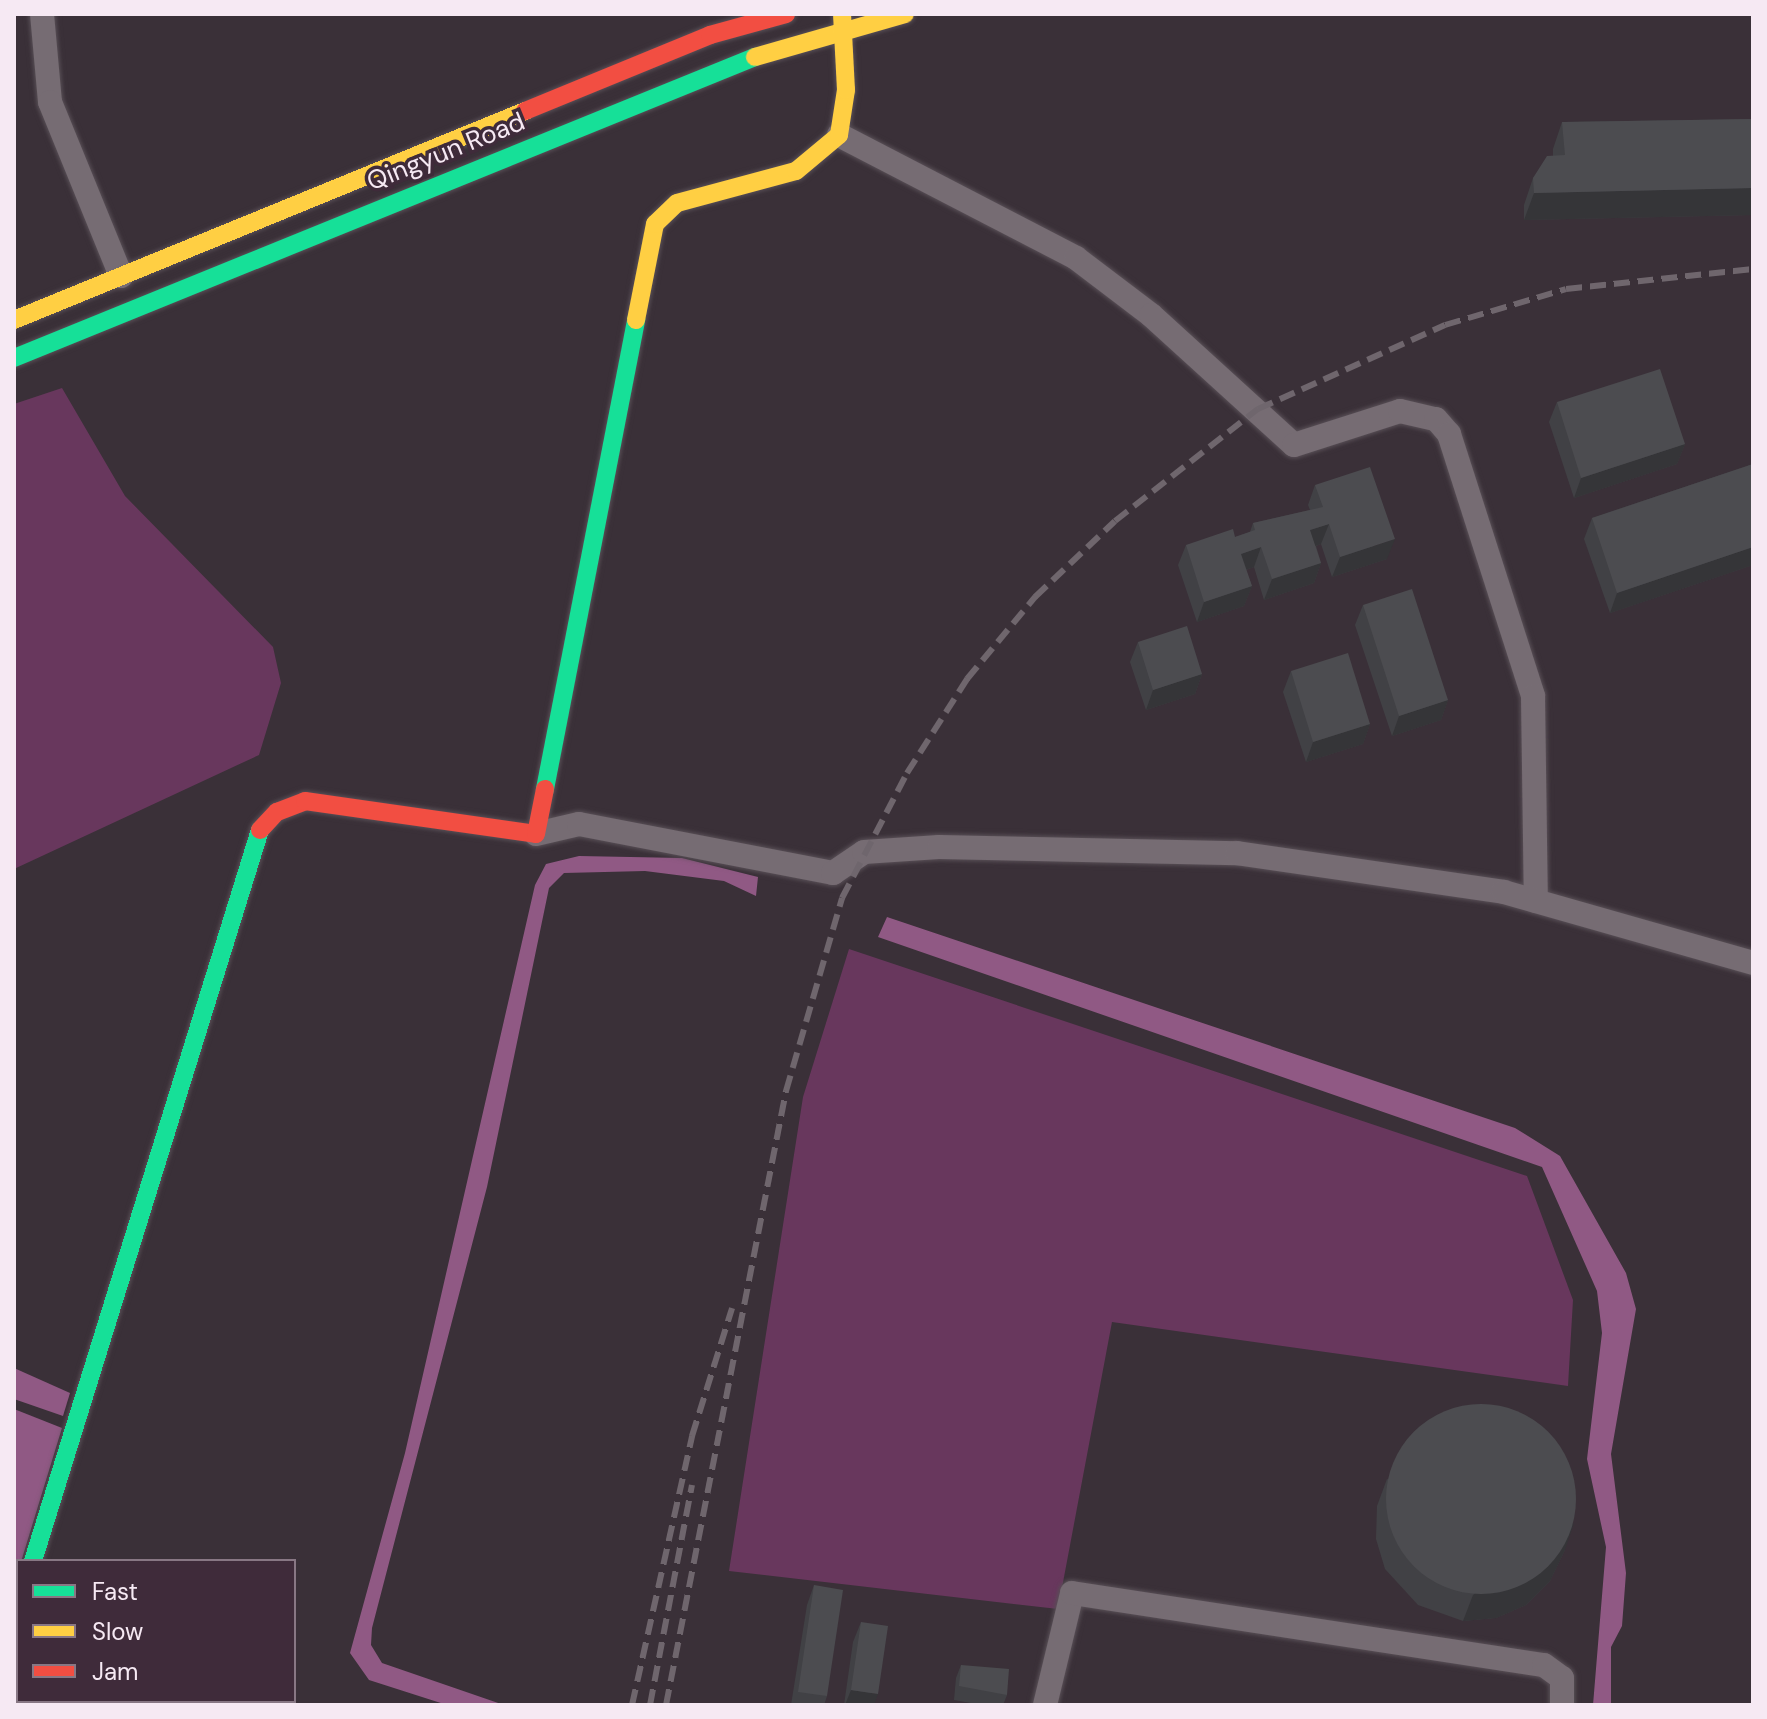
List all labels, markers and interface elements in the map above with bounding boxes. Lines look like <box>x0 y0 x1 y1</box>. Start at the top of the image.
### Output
street label: Qingyun Road <box>362 106 530 198</box>
legend <box>16 1559 296 1703</box>
text: Fast <box>92 1576 138 1607</box>
text: Slow <box>92 1616 143 1647</box>
text: Jam <box>92 1656 138 1687</box>

